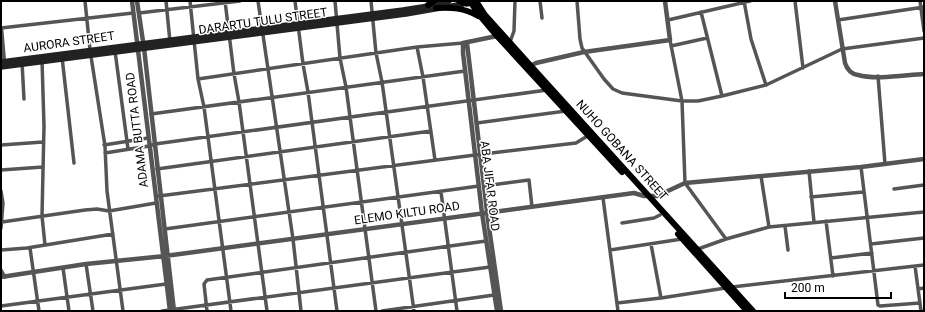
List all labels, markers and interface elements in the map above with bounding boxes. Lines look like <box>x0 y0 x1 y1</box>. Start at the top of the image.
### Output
street label: DARARTU TULU STREET <box>198 5 328 37</box>
street label: AURORA STREET <box>22 29 116 55</box>
street label: ADAMA BUTTA ROAD <box>123 71 151 188</box>
street label: NUHO GOBANA STREET <box>573 97 671 203</box>
street label: ABA JIFAR ROAD <box>478 140 503 232</box>
street label: ELEMO KILTU ROAD <box>353 199 461 227</box>
scale bar <box>785 274 891 300</box>
text: 200 m <box>791 281 825 295</box>

